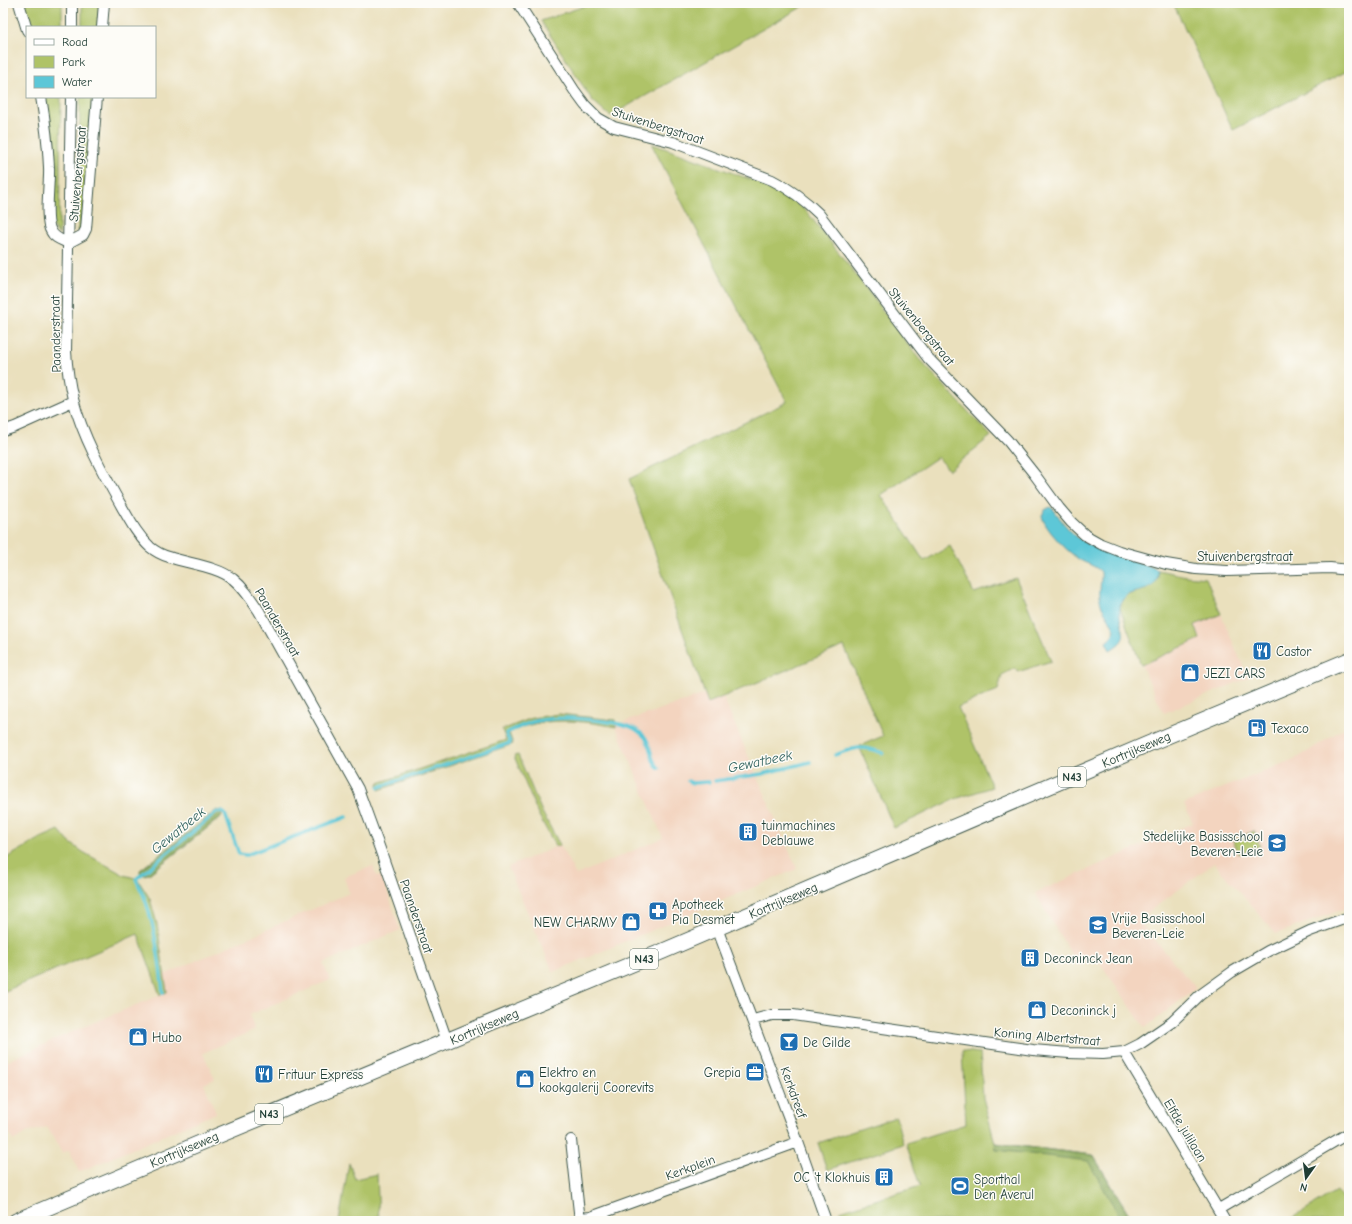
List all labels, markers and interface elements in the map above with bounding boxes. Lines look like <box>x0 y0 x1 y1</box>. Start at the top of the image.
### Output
legend <box>26 26 156 98</box>
text: Road <box>62 35 88 49</box>
text: Park <box>62 55 85 69</box>
text: Water <box>62 75 92 89</box>
street label: Stuivenbergstraat <box>610 104 707 148</box>
street label: Stuivenbergstraat <box>66 124 89 222</box>
street label: Stuivenbergstraat <box>886 284 958 369</box>
street label: Paanderstraat <box>47 294 64 373</box>
street label: Stuivenbergstraat <box>1197 549 1294 564</box>
street label: Paanderstraat <box>252 585 304 660</box>
restaurant icon: Castor <box>1251 640 1273 662</box>
place label: Castor <box>1276 644 1312 659</box>
shop icon: JEZI CARS <box>1179 662 1201 684</box>
place label: JEZI CARS <box>1204 666 1265 681</box>
fuel station icon: Texaco <box>1246 717 1268 739</box>
place label: Texaco <box>1271 721 1309 736</box>
street label: Kortrijkseweg <box>1100 728 1173 771</box>
water label: Gewatbeek <box>726 746 794 777</box>
road number: N43 <box>1058 767 1086 787</box>
water label: Gewatbeek <box>148 803 209 858</box>
place label: tuinmachines Deblauwe <box>761 818 835 848</box>
building icon: tuinmachines Deblauwe <box>737 821 759 843</box>
place label: Stedelijke Basisschool Beveren-Leie <box>1143 829 1263 859</box>
school or university icon: Stedelijke Basisschool Beveren-Leie <box>1266 832 1288 854</box>
street label: Paanderstraat <box>397 877 437 956</box>
street label: Kortrijkseweg <box>747 879 820 922</box>
place label: Apotheek Pia Desmet <box>672 897 736 927</box>
pharmacy icon: Apotheek Pia Desmet <box>647 900 669 922</box>
shop icon: NEW CHARMY <box>620 911 642 933</box>
place label: Vrije Basisschool Beveren-Leie <box>1112 911 1205 941</box>
school or university icon: Vrije Basisschool Beveren-Leie <box>1087 914 1109 936</box>
place label: NEW CHARMY <box>534 915 617 930</box>
building icon: Deconinck Jean <box>1019 947 1041 969</box>
road number: N43 <box>630 949 658 969</box>
place label: Deconinck Jean <box>1044 951 1132 966</box>
shop icon: Deconinck j <box>1026 999 1048 1021</box>
place label: Deconinck j <box>1051 1003 1116 1018</box>
street label: Kortrijkseweg <box>448 1005 521 1048</box>
street label: Koning Albertstraat <box>993 1024 1102 1049</box>
shop icon: Hubo <box>127 1026 149 1048</box>
place label: Hubo <box>152 1030 182 1045</box>
bar icon: De Gilde <box>778 1031 800 1053</box>
place label: De Gilde <box>803 1035 851 1050</box>
office icon: Grepia <box>744 1061 766 1083</box>
restaurant icon: Frituur Express <box>253 1063 275 1085</box>
street label: Kerkdreef <box>777 1064 810 1121</box>
place label: Elektro en kookgalerij Coorevits <box>539 1065 654 1095</box>
place label: Grepia <box>704 1065 741 1080</box>
place label: Frituur Express <box>278 1067 363 1082</box>
shop icon: Elektro en kookgalerij Coorevits <box>514 1068 536 1090</box>
street label: Elfde julilaan <box>1161 1096 1210 1164</box>
road number: N43 <box>255 1104 283 1124</box>
street label: Kortrijkseweg <box>148 1128 221 1171</box>
street label: Kerkplein <box>663 1152 717 1183</box>
north arrow <box>1286 1158 1326 1198</box>
building icon: OC 't Klokhuis <box>873 1166 895 1188</box>
place label: OC 't Klokhuis <box>793 1170 870 1185</box>
place label: Sporthal Den Averul <box>974 1172 1034 1202</box>
sports icon: Sporthal Den Averul <box>949 1175 971 1197</box>
text: N <box>1299 1180 1309 1194</box>

